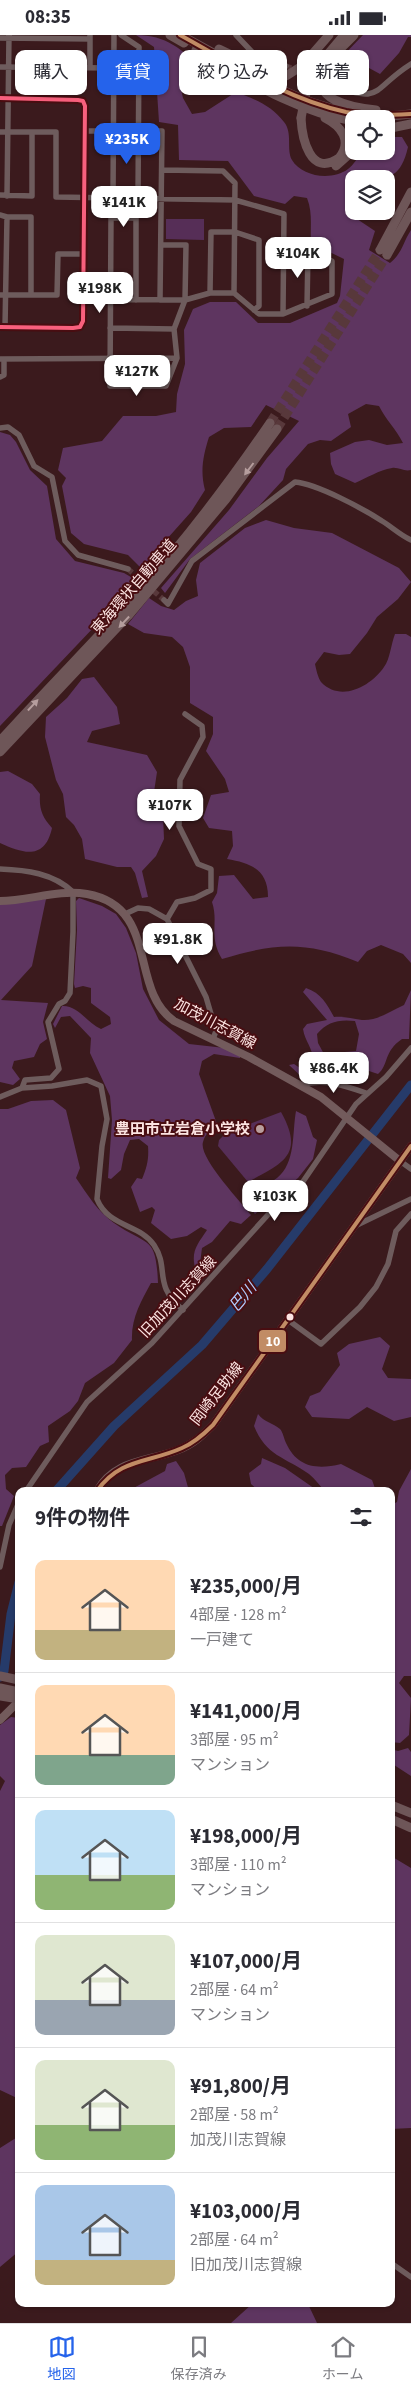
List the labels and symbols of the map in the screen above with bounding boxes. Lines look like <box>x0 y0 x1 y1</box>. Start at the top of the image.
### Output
pin: ¥235K <box>92 123 162 165</box>
pin: ¥141K <box>89 185 159 228</box>
pin: ¥104K <box>263 237 333 279</box>
pin: ¥198K <box>65 271 135 314</box>
pin: ¥127K <box>102 355 172 397</box>
one-way arrow <box>243 462 254 475</box>
street label: 東海環状自動車道 <box>87 535 181 639</box>
one-way arrow <box>118 615 129 628</box>
one-way arrow <box>27 699 39 711</box>
pin: ¥107K <box>135 789 205 831</box>
pin: ¥91.8K <box>137 923 219 965</box>
street label: 加茂川志賀線 <box>170 994 260 1054</box>
pin: ¥86.4K <box>293 1051 375 1094</box>
place label: 豊田市立岩倉小学校 <box>115 1119 250 1140</box>
marker: 豊田市立岩倉小学校 <box>254 1123 266 1135</box>
pin: ¥103K <box>240 1179 310 1222</box>
street label: 旧加茂川志賀線 <box>135 1251 221 1343</box>
water label: 巴川 <box>224 1276 263 1316</box>
unlabelled marker <box>285 1312 295 1322</box>
line badge: 10 <box>258 1329 287 1353</box>
text: 10 <box>266 1332 280 1352</box>
street label: 岡崎足助線 <box>186 1358 248 1430</box>

